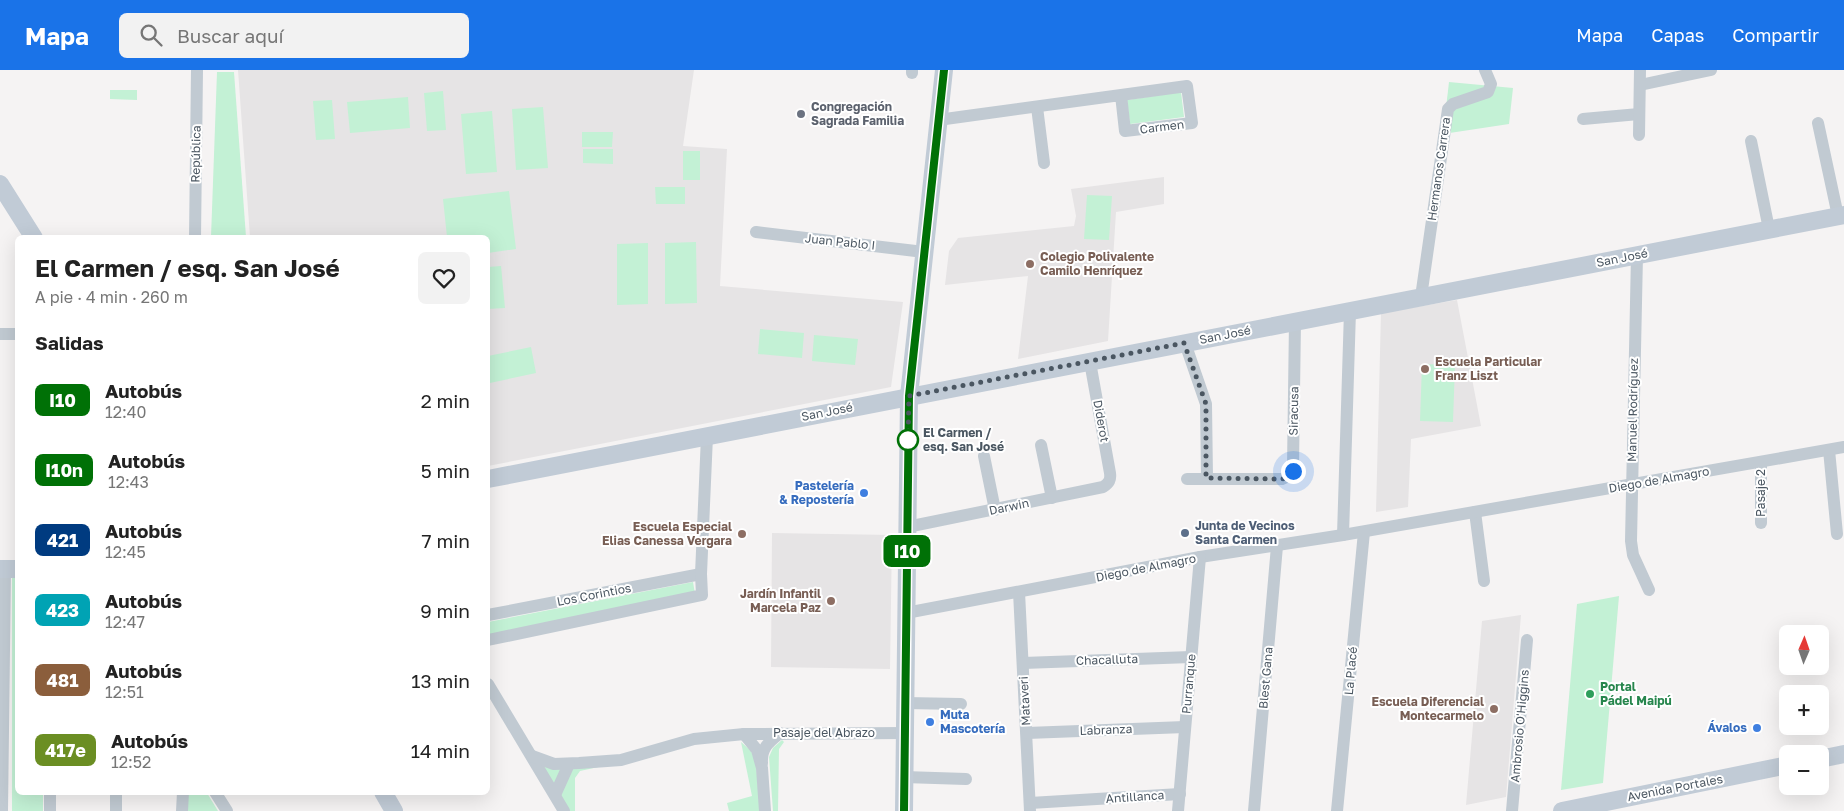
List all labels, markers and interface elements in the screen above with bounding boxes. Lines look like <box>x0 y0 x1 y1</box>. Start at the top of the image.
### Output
search box <box>119 13 469 58</box>
text: Mapa <box>25 21 89 50</box>
icon: search <box>137 21 165 49</box>
text: Buscar aquí <box>177 24 284 47</box>
text: Mapa <box>1576 24 1623 46</box>
text: Capas <box>1651 24 1704 46</box>
text: Compartir <box>1732 24 1819 46</box>
place label: Congregación Sagrada Familia <box>811 99 904 128</box>
marker: Congregación Sagrada Familia <box>795 108 807 120</box>
street label: Carmen <box>1139 116 1185 137</box>
street label: Hermanos Carrera <box>1424 116 1453 222</box>
street label: República <box>188 125 203 183</box>
street label: Juan Pablo I <box>804 230 876 253</box>
street label: San José <box>1595 245 1649 270</box>
place label: Colegio Polivalente Camilo Henríquez <box>1040 249 1154 278</box>
button: heart <box>418 252 470 304</box>
text: El Carmen / esq. San José <box>35 253 340 282</box>
marker: Colegio Polivalente Camilo Henríquez <box>1024 258 1036 270</box>
text: A pie · 4 min · 260 m <box>35 287 188 307</box>
street label: San José <box>1198 322 1252 347</box>
text: Salidas <box>35 331 104 354</box>
place label: Escuela Particular Franz Liszt <box>1435 354 1542 383</box>
street label: Manuel Rodríguez <box>1624 358 1641 462</box>
marker: Escuela Particular Franz Liszt <box>1419 363 1431 375</box>
text: Autobús <box>105 379 182 402</box>
street label: Siracusa <box>1286 386 1301 436</box>
text: I10 <box>49 389 76 411</box>
text: 2 min <box>421 389 470 412</box>
street label: San José <box>800 399 854 424</box>
street label: Diderot <box>1090 399 1113 443</box>
text: 12:40 <box>105 402 147 422</box>
place label: El Carmen / esq. San José <box>923 425 1004 454</box>
marker: El Carmen / esq. San José <box>897 429 919 451</box>
text: Autobús <box>108 449 185 472</box>
text: I10n <box>45 459 83 481</box>
text: 5 min <box>421 459 470 482</box>
your location <box>1281 459 1306 484</box>
street label: Diego de Almagro <box>1608 463 1710 496</box>
street label: Pasaje 2 <box>1753 469 1768 517</box>
text: 12:43 <box>108 472 149 492</box>
place label: Pastelería & Repostería <box>779 478 854 507</box>
marker: Pastelería & Repostería <box>858 487 870 499</box>
street label: Darwin <box>988 495 1030 518</box>
place label: Junta de Vecinos Santa Carmen <box>1195 518 1295 547</box>
text: Autobús <box>105 519 182 542</box>
place label: Escuela Especial Elias Canessa Vergara <box>602 519 732 548</box>
marker: Junta de Vecinos Santa Carmen <box>1179 527 1191 539</box>
marker: Escuela Especial Elias Canessa Vergara <box>736 528 748 540</box>
text: 421 <box>47 529 78 551</box>
text: 7 min <box>422 529 470 552</box>
line badge: I10 <box>878 535 936 567</box>
text: I10 <box>893 540 921 562</box>
text: 12:45 <box>105 542 146 562</box>
street label: Diego de Almagro <box>1095 550 1197 585</box>
street label: Los Corintios <box>555 580 632 609</box>
place label: Jardín Infantil Marcela Paz <box>740 586 821 615</box>
text: Autobús <box>105 589 182 612</box>
marker: Jardín Infantil Marcela Paz <box>825 595 837 607</box>
text: 423 <box>46 599 79 621</box>
text: 9 min <box>420 599 470 622</box>
text: 12:47 <box>105 612 145 632</box>
north arrow <box>1779 625 1829 675</box>
map controls <box>1779 625 1829 795</box>
street label: Blest Gana <box>1255 646 1276 710</box>
street label: La Placé <box>1341 646 1360 696</box>
street label: Chacalluta <box>1076 651 1138 668</box>
street label: Purranque <box>1178 653 1199 715</box>
text: Autobús <box>105 659 182 682</box>
text: 481 <box>46 669 79 691</box>
text: 13 min <box>411 669 470 692</box>
street label: Ambrosio O'Higgins <box>1507 669 1532 783</box>
street label: Mataveri <box>1016 676 1033 726</box>
place label: Portal Pádel Maipú <box>1600 679 1672 708</box>
text: 12:51 <box>105 682 144 702</box>
button: + <box>1779 685 1829 735</box>
marker: Portal Pádel Maipú <box>1584 688 1596 700</box>
place label: Escuela Diferencial Montecarmelo <box>1371 694 1484 723</box>
marker: Escuela Diferencial Montecarmelo <box>1488 703 1500 715</box>
place label: Muta Mascotería <box>940 707 1005 736</box>
marker: Muta Mascotería <box>924 716 936 728</box>
place label: Ávalos <box>1708 720 1747 735</box>
street label: Labranza <box>1079 721 1133 738</box>
marker: Ávalos <box>1751 722 1763 734</box>
street label: Pasaje del Abrazo <box>773 725 875 740</box>
text: Autobús <box>111 729 188 752</box>
text: 417e <box>45 739 86 761</box>
text: 14 min <box>411 739 470 762</box>
button: − <box>1779 745 1829 795</box>
text: 12:52 <box>111 752 151 772</box>
street label: Avenida Portales <box>1626 771 1724 804</box>
street label: Antillanca <box>1105 787 1165 806</box>

